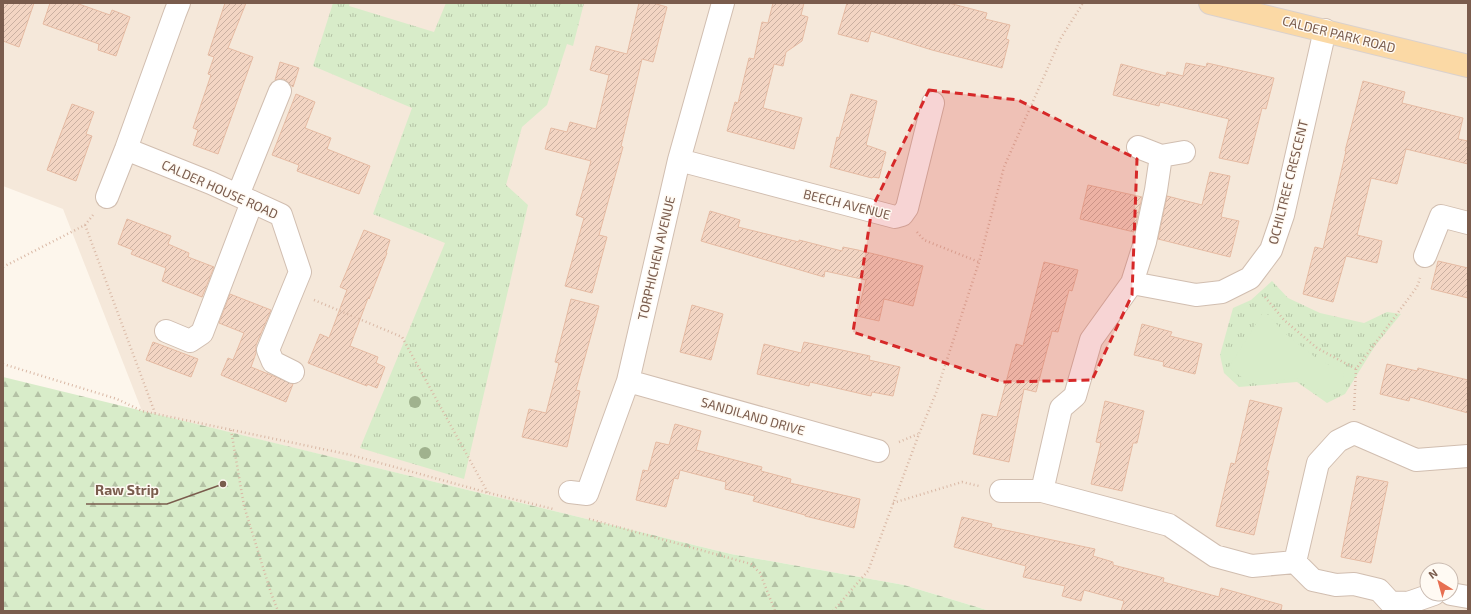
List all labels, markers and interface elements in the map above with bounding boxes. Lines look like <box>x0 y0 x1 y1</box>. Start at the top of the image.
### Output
street label: CALDER PARK ROAD <box>1281 12 1397 56</box>
street label: OCHILTREE CRESCENT <box>1265 118 1311 246</box>
street label: CALDER HOUSE ROAD <box>159 156 281 222</box>
street label: BEECH AVENUE <box>802 185 892 223</box>
street label: TORPHICHEN AVENUE <box>634 194 678 322</box>
street label: SANDILAND DRIVE <box>699 394 807 438</box>
callout: Raw Strip <box>86 478 167 504</box>
text: Raw Strip <box>95 481 159 498</box>
north arrow <box>1419 562 1459 602</box>
text: N <box>1426 566 1440 581</box>

